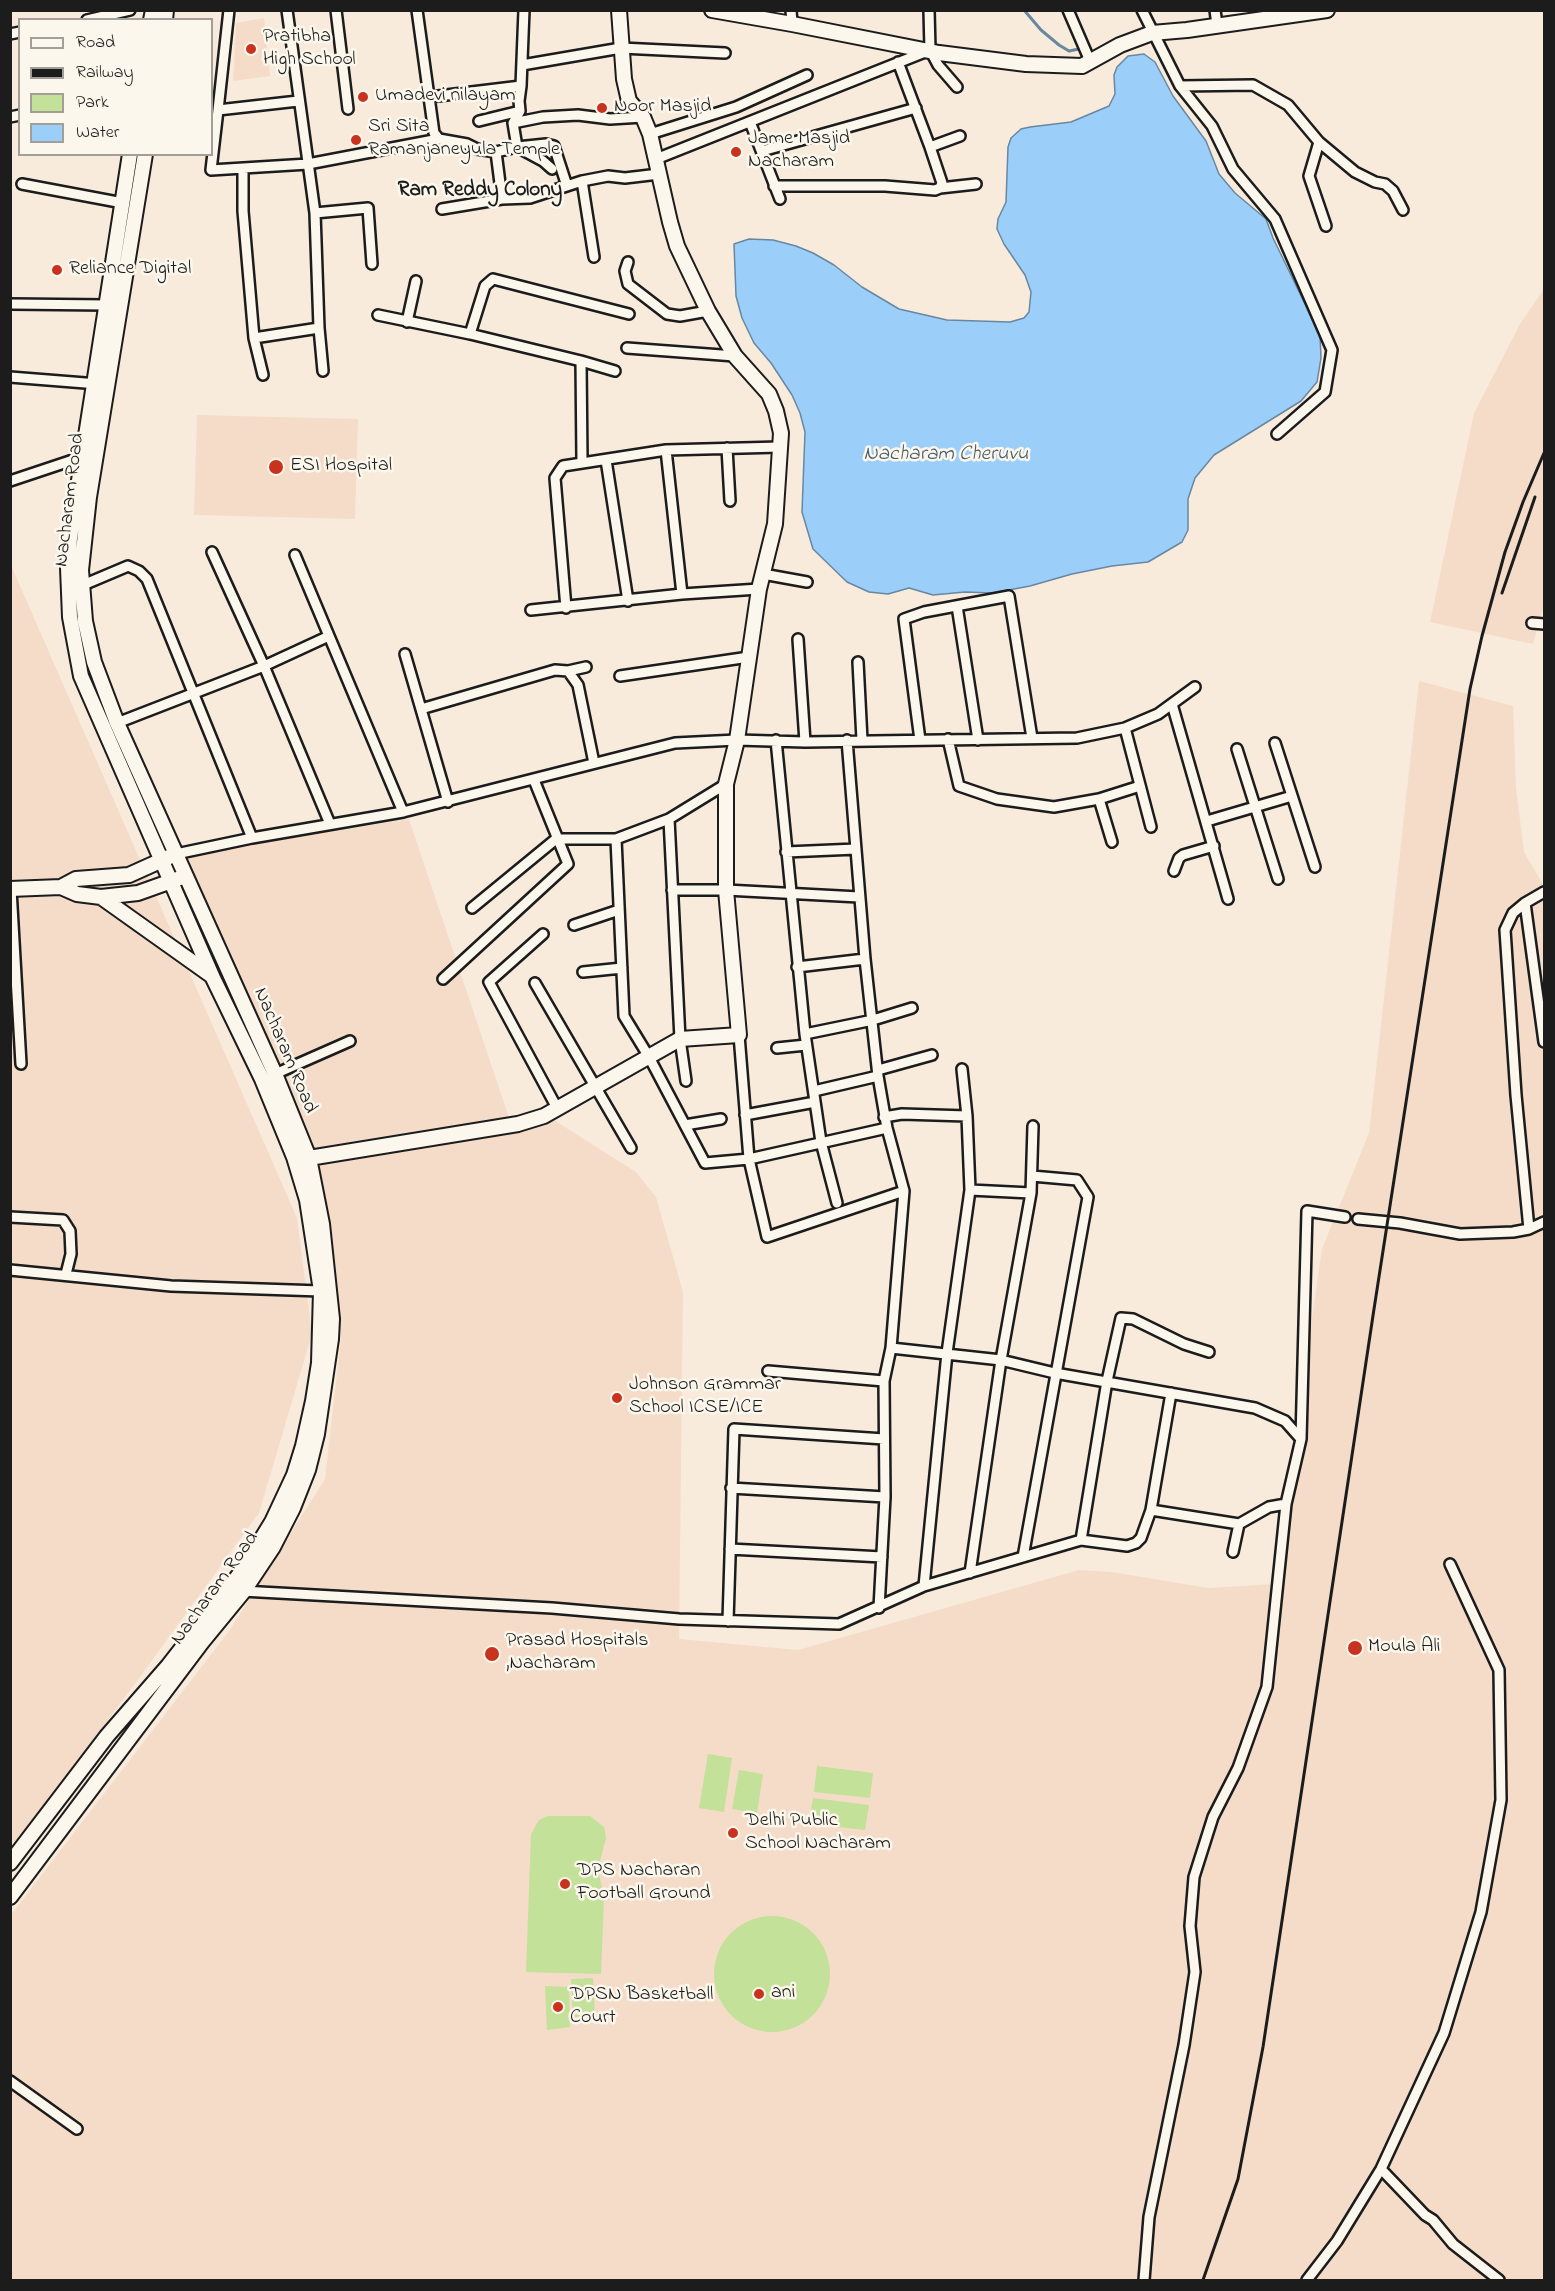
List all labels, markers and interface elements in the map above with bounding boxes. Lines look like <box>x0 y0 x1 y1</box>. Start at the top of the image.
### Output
legend <box>18 18 213 156</box>
place label: Pratibha High School <box>263 26 356 73</box>
text: Road <box>76 30 115 56</box>
marker: Pratibha High School <box>244 42 258 56</box>
text: Railway <box>76 60 133 86</box>
place label: Umadevi nilayam <box>375 85 516 109</box>
text: Park <box>76 90 109 116</box>
marker: Umadevi nilayam <box>356 90 370 104</box>
place label: Noor Masjid <box>614 96 711 120</box>
marker: Noor Masjid <box>595 101 609 115</box>
place label: Sri Sita Ramanjaneyula Temple <box>368 116 560 163</box>
text: Water <box>76 120 119 146</box>
place label: Jame Masjid Nacharam <box>748 128 850 175</box>
marker: Sri Sita Ramanjaneyula Temple <box>349 133 363 147</box>
marker: Jame Masjid Nacharam <box>729 145 743 159</box>
district label: Ram Reddy Colony <box>398 179 562 205</box>
place label: Reliance Digital <box>69 258 191 282</box>
marker: Reliance Digital <box>50 263 64 277</box>
street label: Nacharam Road <box>51 432 91 568</box>
water label: Nacharam Cheruvu <box>864 443 1028 469</box>
place label: ESI Hospital <box>290 455 392 479</box>
marker: ESI Hospital <box>267 458 285 476</box>
street label: Nacharam Road <box>247 984 321 1118</box>
place label: Johnson Grammar School ICSE/ICE <box>629 1374 781 1421</box>
marker: Johnson Grammar School ICSE/ICE <box>610 1391 624 1405</box>
street label: Nacharam Road <box>167 1528 265 1650</box>
place label: Prasad Hospitals ,Nacharam <box>506 1630 648 1677</box>
place label: Moula Ali <box>1368 1636 1440 1660</box>
marker: Moula Ali <box>1346 1639 1364 1657</box>
marker: Prasad Hospitals ,Nacharam <box>483 1645 501 1663</box>
place label: Delhi Public School Nacharam <box>745 1810 891 1857</box>
marker: Delhi Public School Nacharam <box>726 1826 740 1840</box>
place label: DPS Nacharan Football Ground <box>577 1860 710 1907</box>
marker: DPS Nacharan Football Ground <box>558 1877 572 1891</box>
place label: ani <box>771 1982 795 2006</box>
place label: DPSN Basketball Court <box>570 1984 713 2031</box>
marker: ani <box>752 1987 766 2001</box>
marker: DPSN Basketball Court <box>551 2000 565 2014</box>

